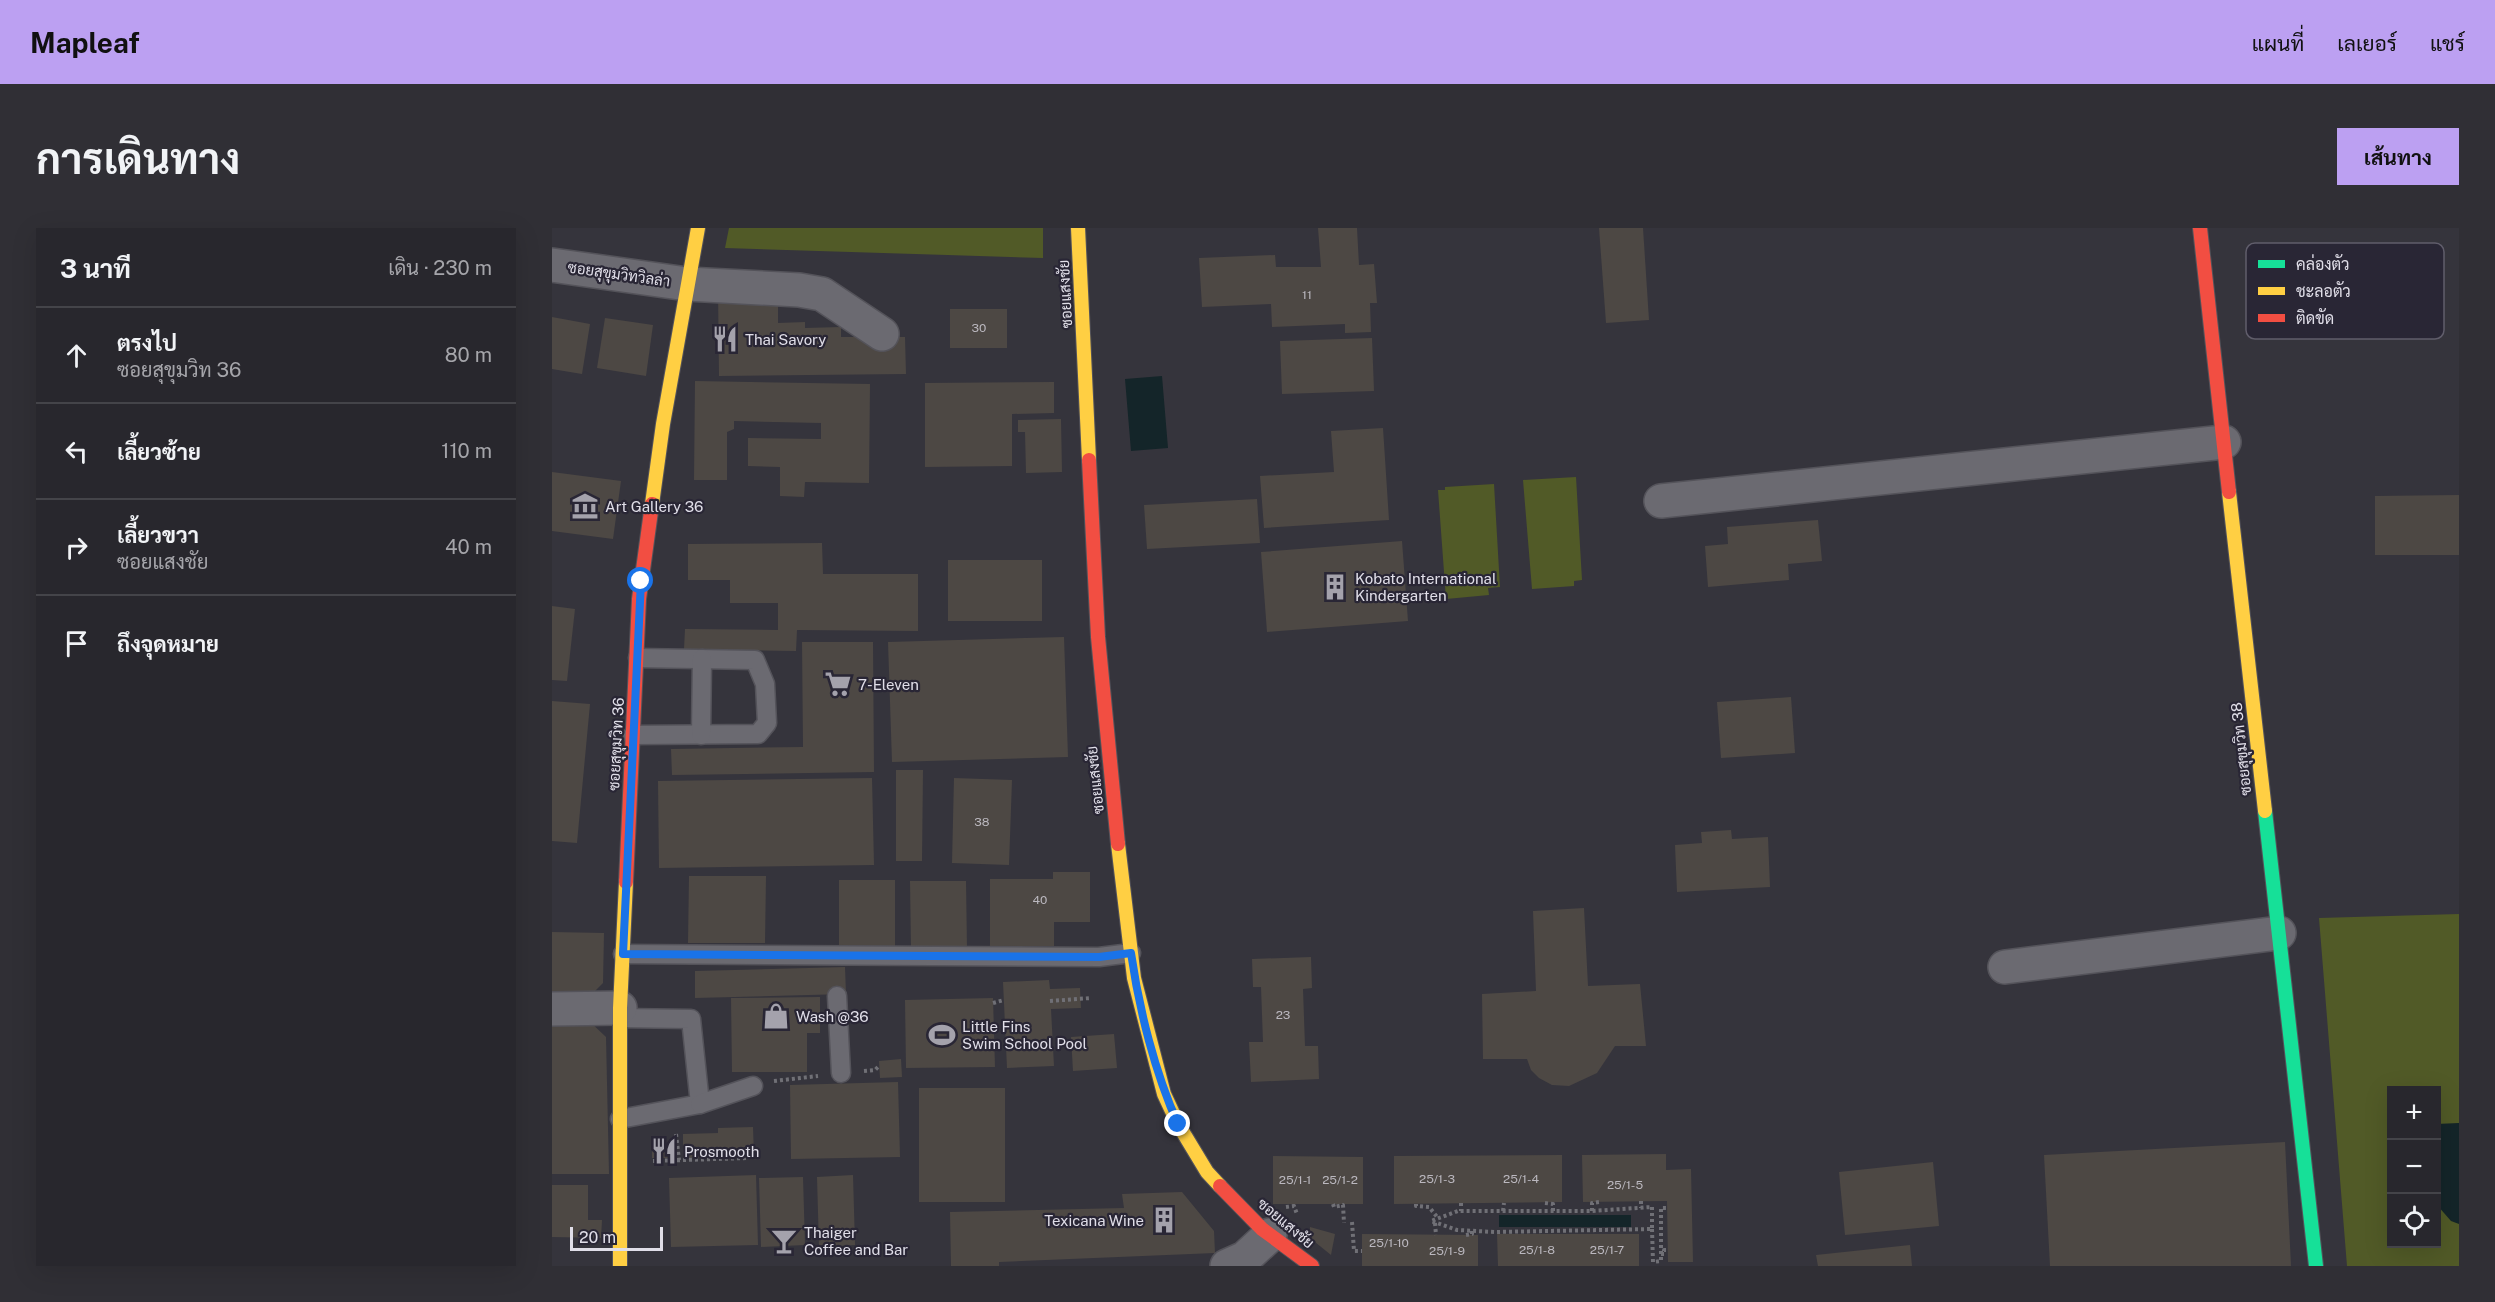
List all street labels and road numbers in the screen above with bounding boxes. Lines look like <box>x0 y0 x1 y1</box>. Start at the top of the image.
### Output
street label: ซอยสุขุมวิทวิลล่า <box>566 257 671 293</box>
street label: ซอยแสงชัย <box>1055 259 1075 329</box>
street label: ซอยสุขุมวิท 36 <box>605 697 630 791</box>
street label: ซอยสุขุมวิท 38 <box>2228 701 2257 796</box>
street label: ซอยแสงชัย <box>1083 745 1107 815</box>
street label: ซอยแสงชัย <box>1254 1194 1318 1252</box>

